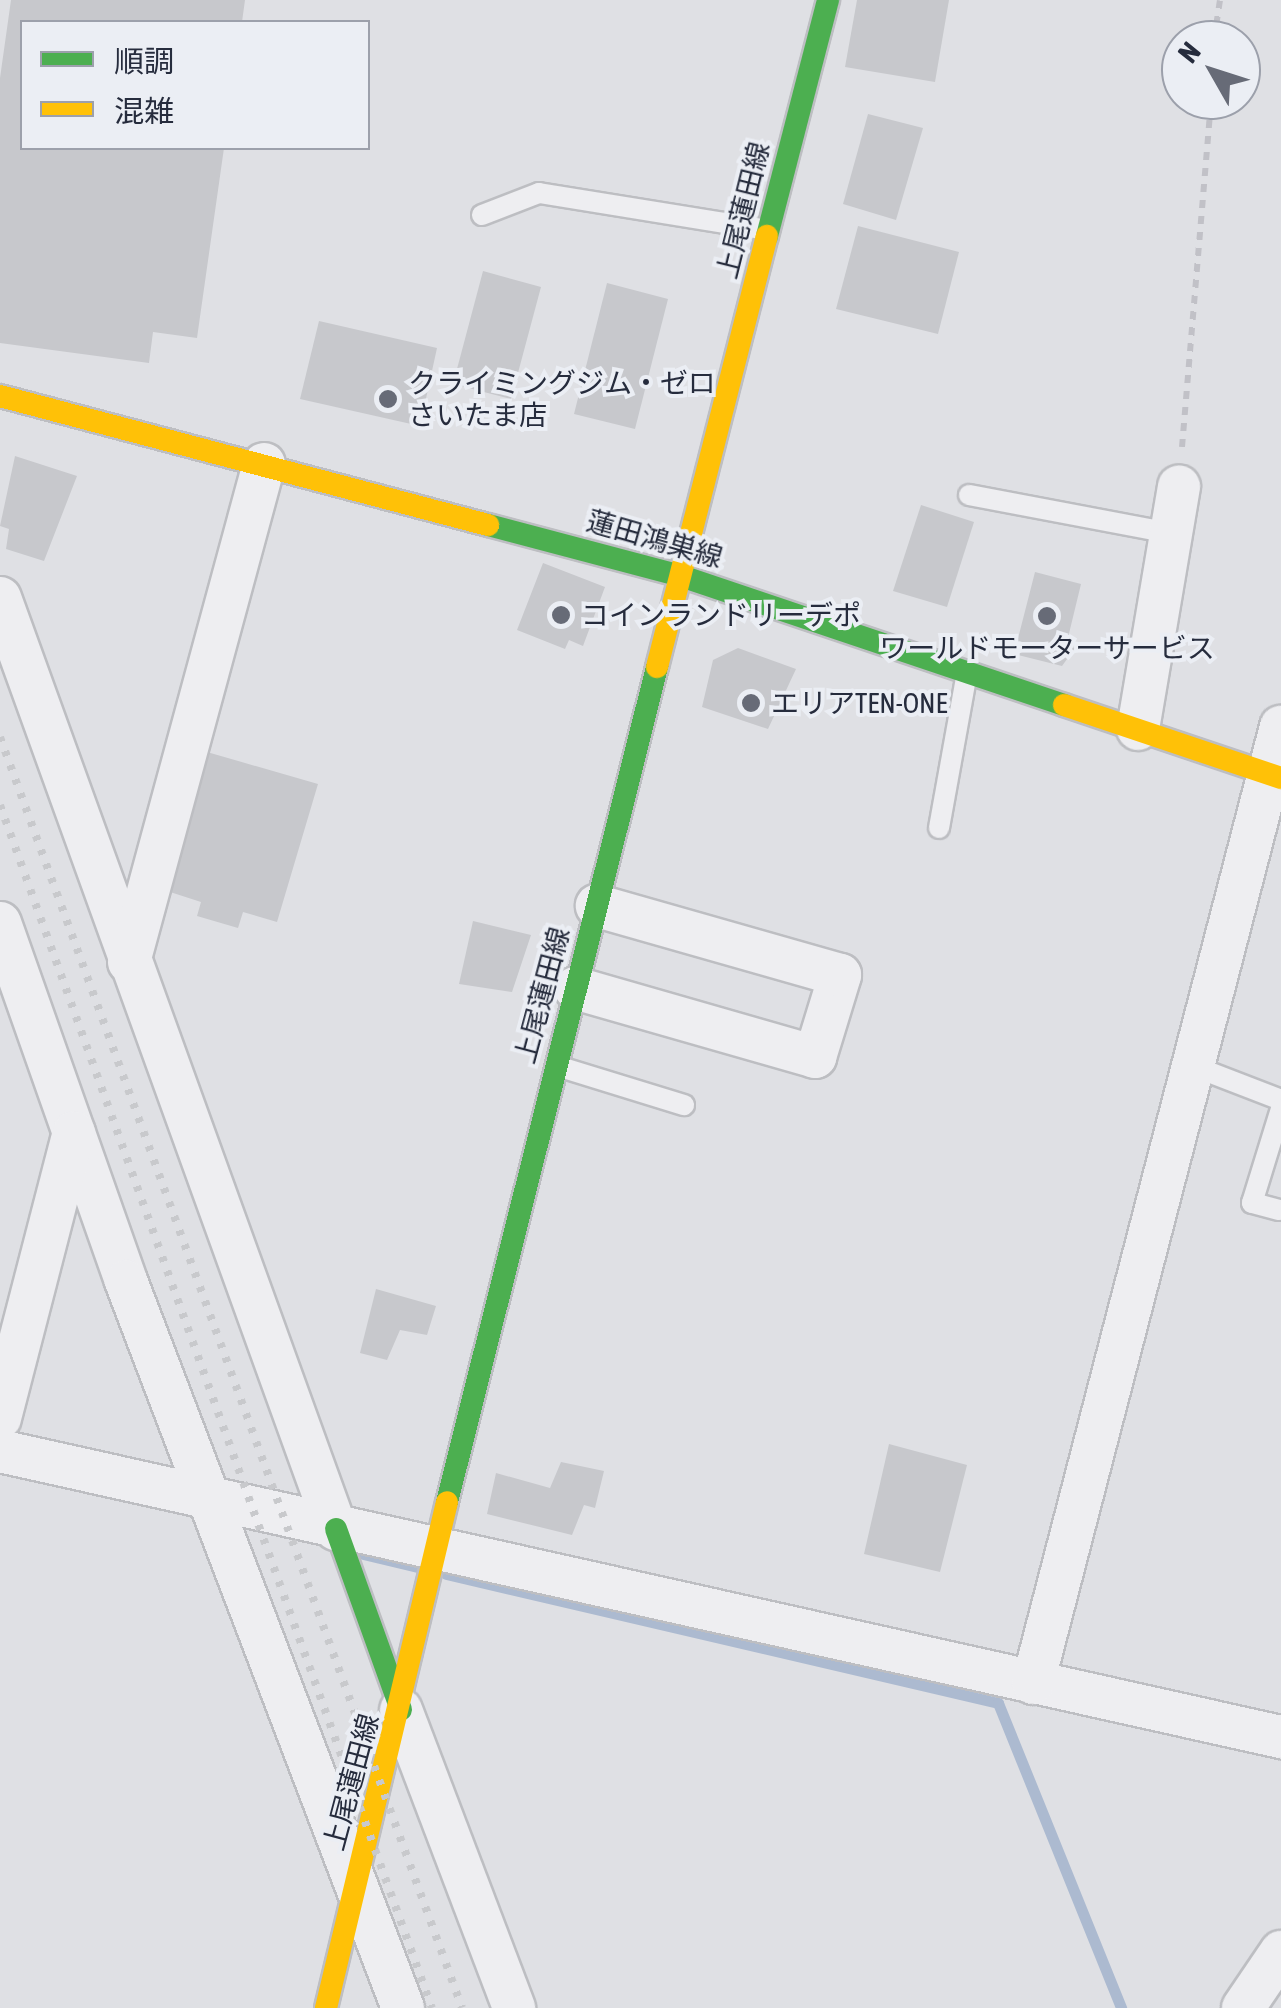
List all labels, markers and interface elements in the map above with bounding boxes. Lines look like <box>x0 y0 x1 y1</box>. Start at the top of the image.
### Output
legend <box>20 20 370 150</box>
north arrow <box>1161 20 1261 120</box>
text: N <box>1172 36 1207 69</box>
text: 順調 <box>114 44 174 78</box>
text: 混雑 <box>114 94 174 128</box>
street label: 上尾蓮田線 <box>710 138 776 282</box>
place label: クライミングジム・ゼロ さいたま店 <box>408 366 716 432</box>
marker: クライミングジム・ゼロ さいたま店 <box>377 388 399 410</box>
street label: 蓮田鴻巣線 <box>583 504 727 574</box>
place label: コインランドリーデポ <box>581 598 861 632</box>
marker: コインランドリーデポ <box>550 604 572 626</box>
marker: ワールドモーターサービス <box>1036 605 1058 627</box>
place label: ワールドモーターサービス <box>879 631 1215 665</box>
place label: エリアTEN-ONE <box>771 686 948 720</box>
marker: エリアTEN-ONE <box>740 692 762 714</box>
street label: 上尾蓮田線 <box>508 923 576 1067</box>
street label: 上尾蓮田線 <box>317 1710 385 1854</box>

